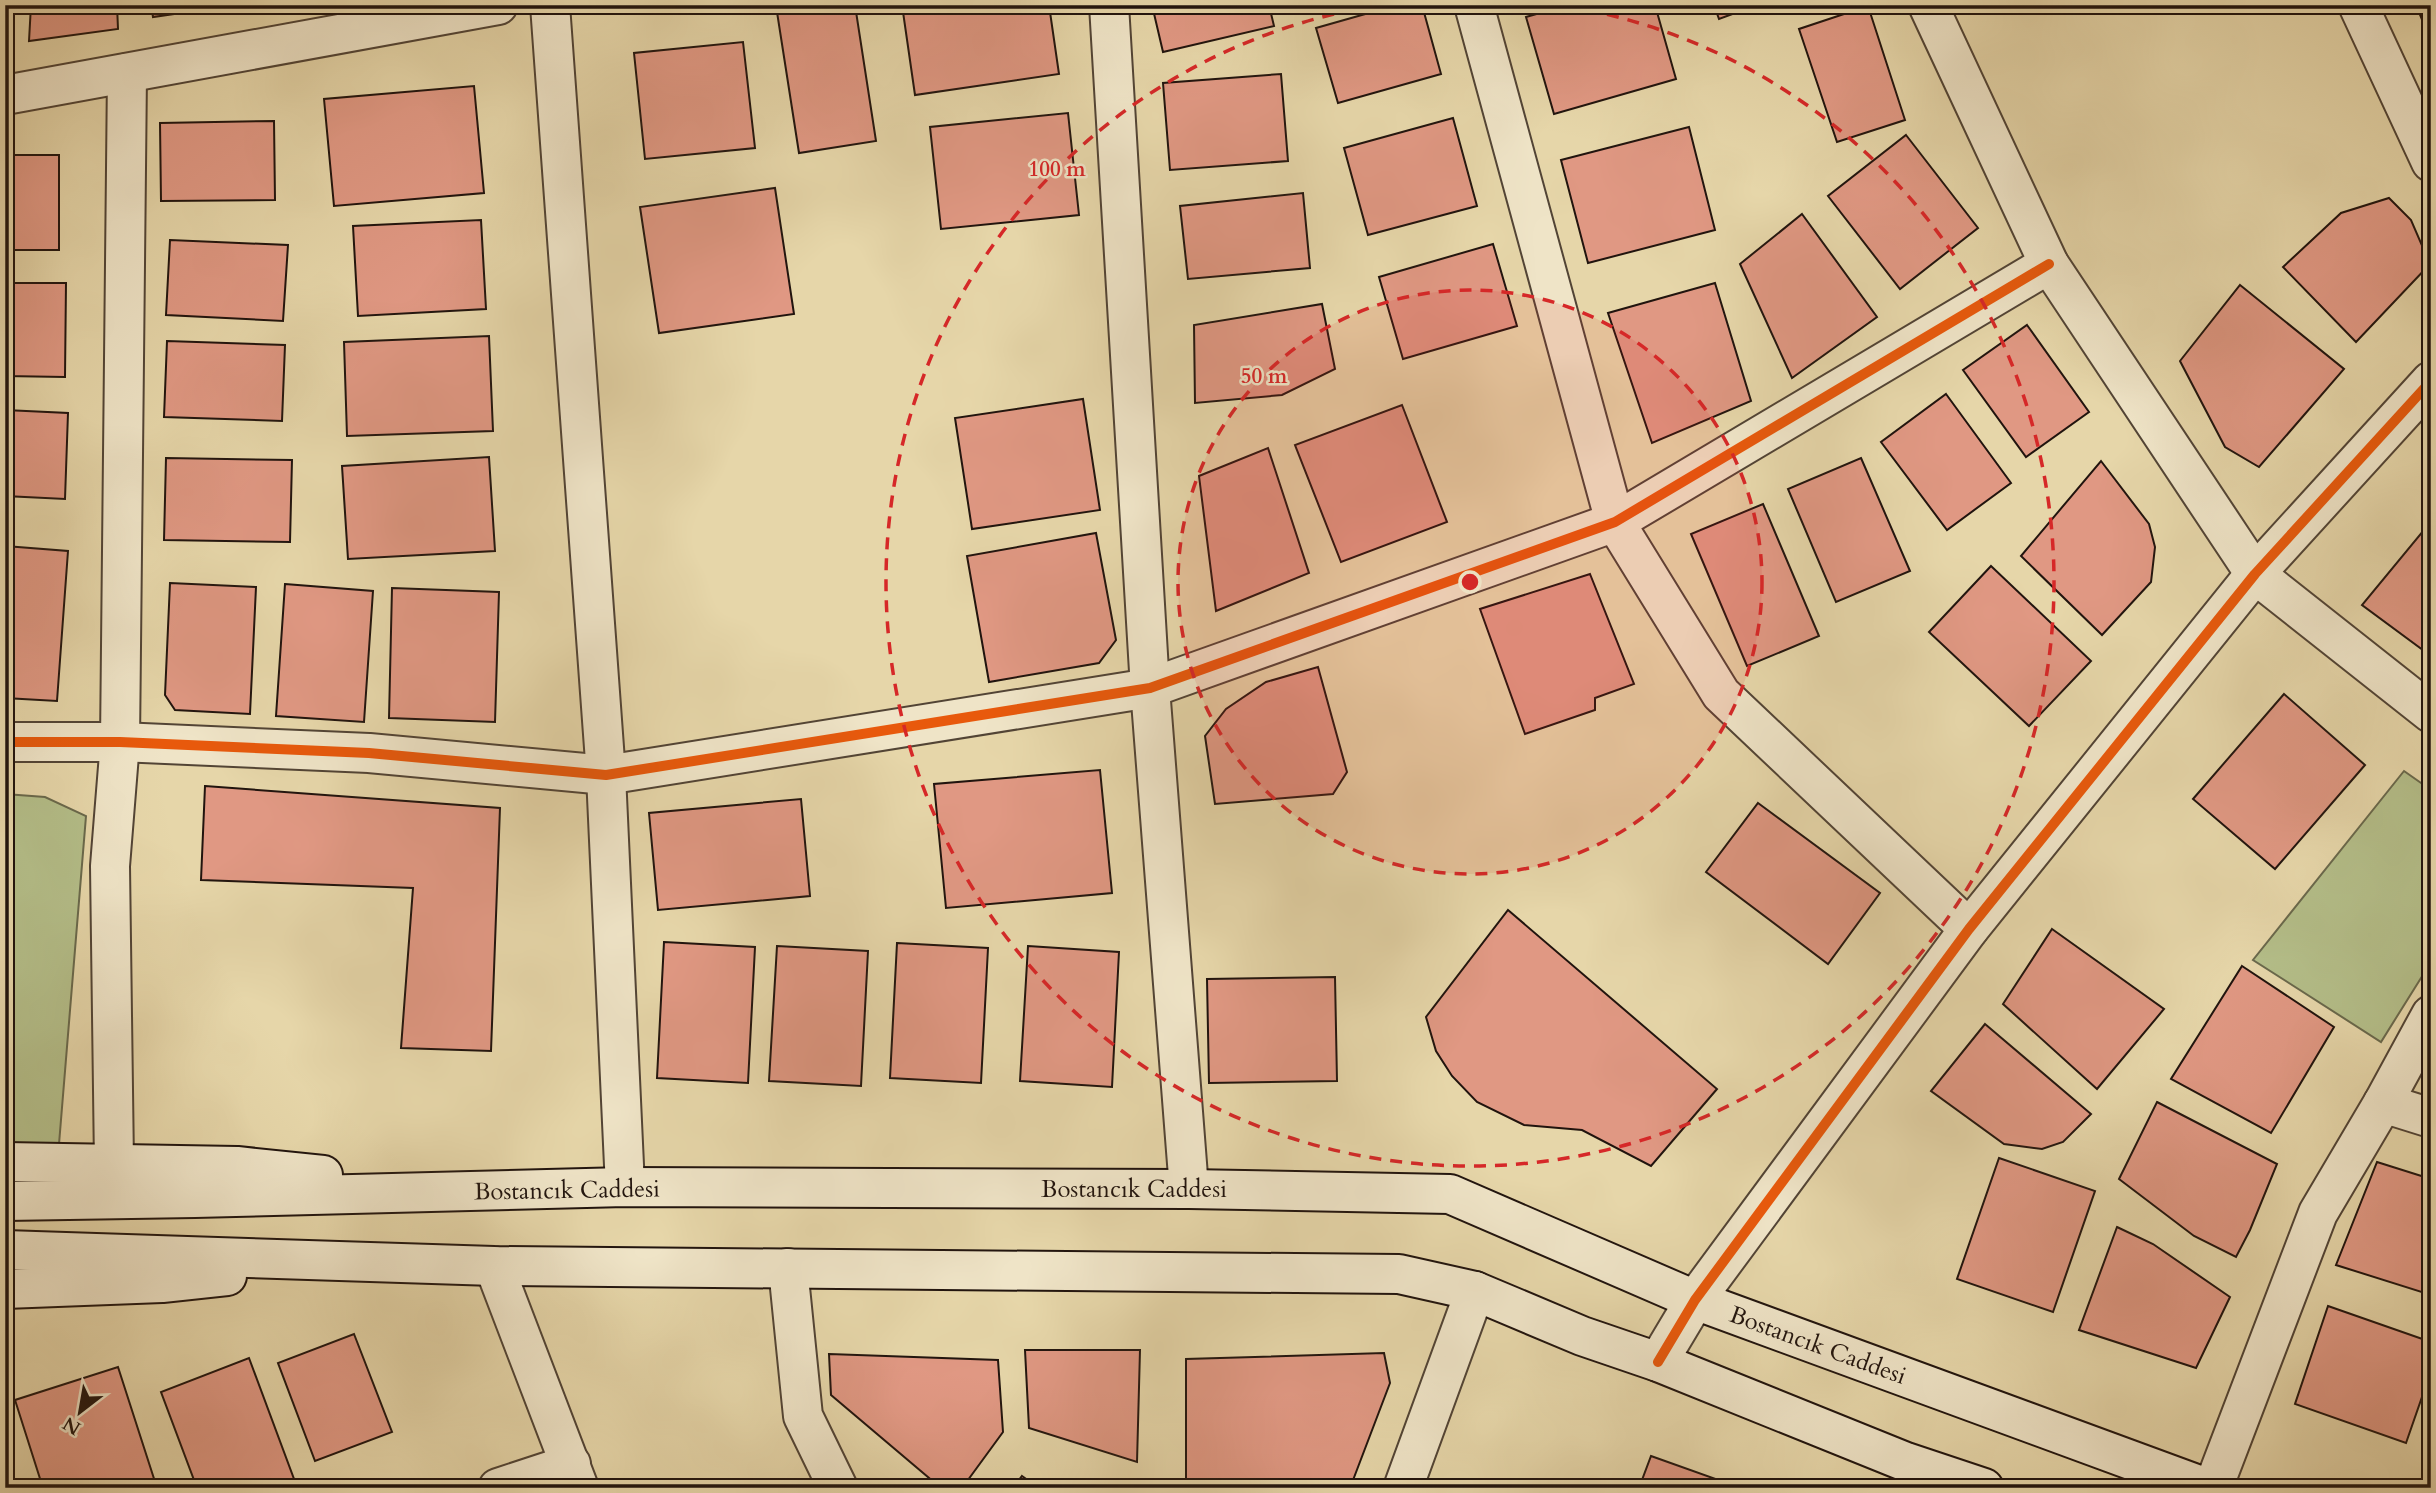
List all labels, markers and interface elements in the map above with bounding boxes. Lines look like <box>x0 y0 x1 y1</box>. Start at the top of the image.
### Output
text: 100 m <box>1028 155 1086 184</box>
text: 50 m <box>1241 362 1288 391</box>
centre of rings <box>1458 570 1482 594</box>
street label: Bostancık Caddesi <box>474 1172 660 1209</box>
street label: Bostancık Caddesi <box>1041 1173 1227 1206</box>
street label: Bostancık Caddesi <box>1725 1298 1911 1393</box>
north arrow <box>46 1378 116 1448</box>
text: N <box>58 1410 86 1441</box>

